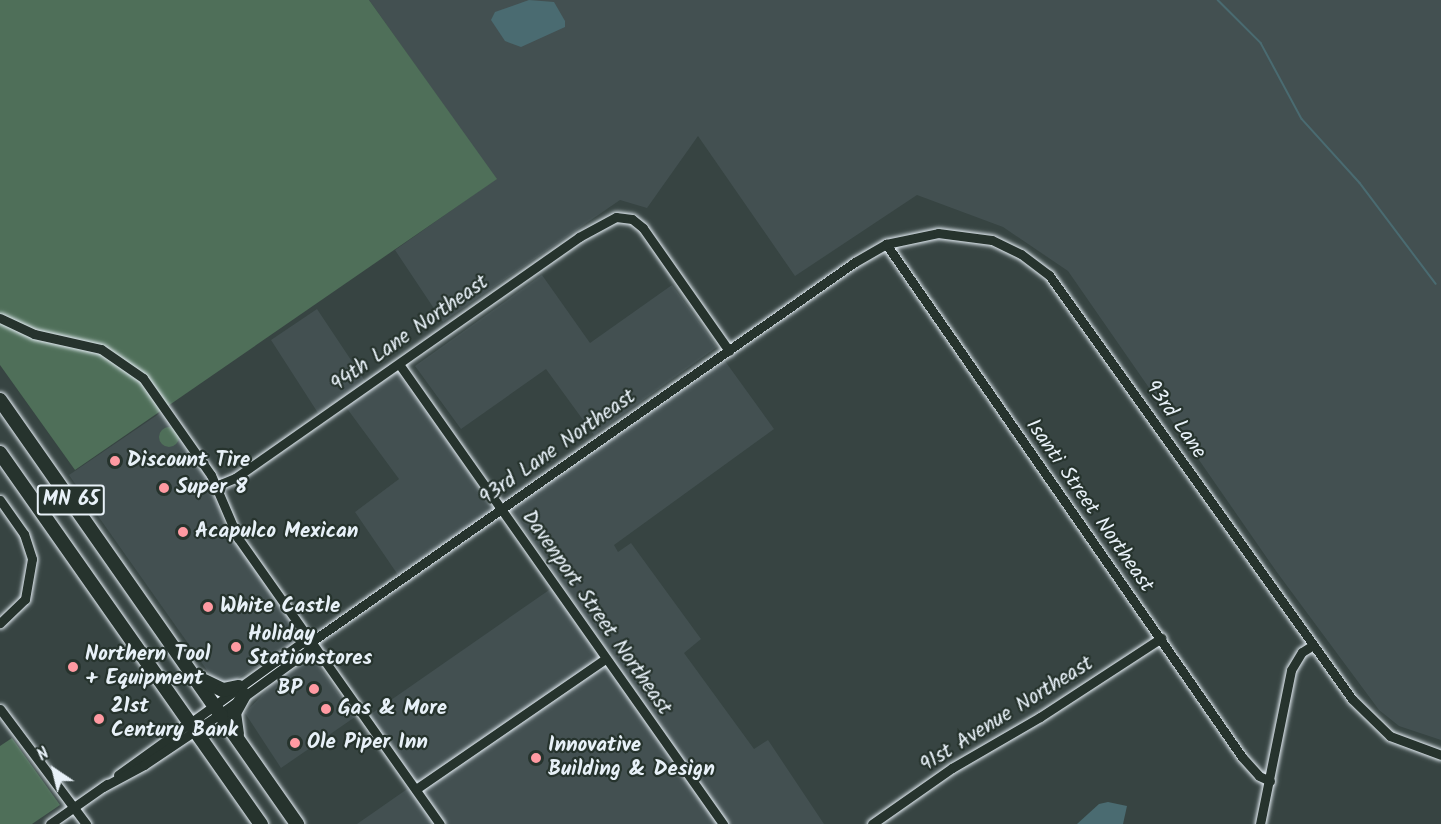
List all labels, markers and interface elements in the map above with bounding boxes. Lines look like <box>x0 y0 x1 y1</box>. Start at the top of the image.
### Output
street label: 94th Lane Northeast <box>326 270 494 398</box>
street label: 93rd Lane <box>1139 376 1211 464</box>
street label: 93rd Lane Northeast <box>475 385 641 511</box>
street label: Isanti Street Northeast <box>1020 414 1158 598</box>
place label: Discount Tire <box>127 448 250 474</box>
marker: Discount Tire <box>108 454 122 468</box>
place label: Super 8 <box>176 475 247 501</box>
marker: Super 8 <box>157 481 171 495</box>
road number: MN 65 <box>36 483 106 517</box>
street label: Davenport Street Northeast <box>516 506 676 720</box>
place label: Acapulco Mexican <box>195 519 358 545</box>
marker: Acapulco Mexican <box>176 525 190 539</box>
place label: White Castle <box>220 594 340 620</box>
marker: White Castle <box>201 600 215 614</box>
place label: Holiday Stationstores <box>248 622 372 672</box>
marker: Holiday Stationstores <box>229 640 243 654</box>
place label: Northern Tool + Equipment <box>85 642 210 692</box>
street label: 91st Avenue Northeast <box>916 652 1098 778</box>
marker: Northern Tool + Equipment <box>66 660 80 674</box>
place label: BP <box>277 676 302 702</box>
marker: BP <box>307 682 321 696</box>
place label: 21st Century Bank <box>111 694 238 744</box>
place label: Gas & More <box>338 696 447 722</box>
marker: Gas & More <box>319 702 333 716</box>
marker: 21st Century Bank <box>92 712 106 726</box>
place label: Ole Piper Inn <box>307 730 428 756</box>
place label: Innovative Building & Design <box>548 733 715 783</box>
marker: Ole Piper Inn <box>288 736 302 750</box>
north arrow <box>24 740 84 800</box>
text: N <box>32 742 55 768</box>
marker: Innovative Building & Design <box>529 751 543 765</box>

